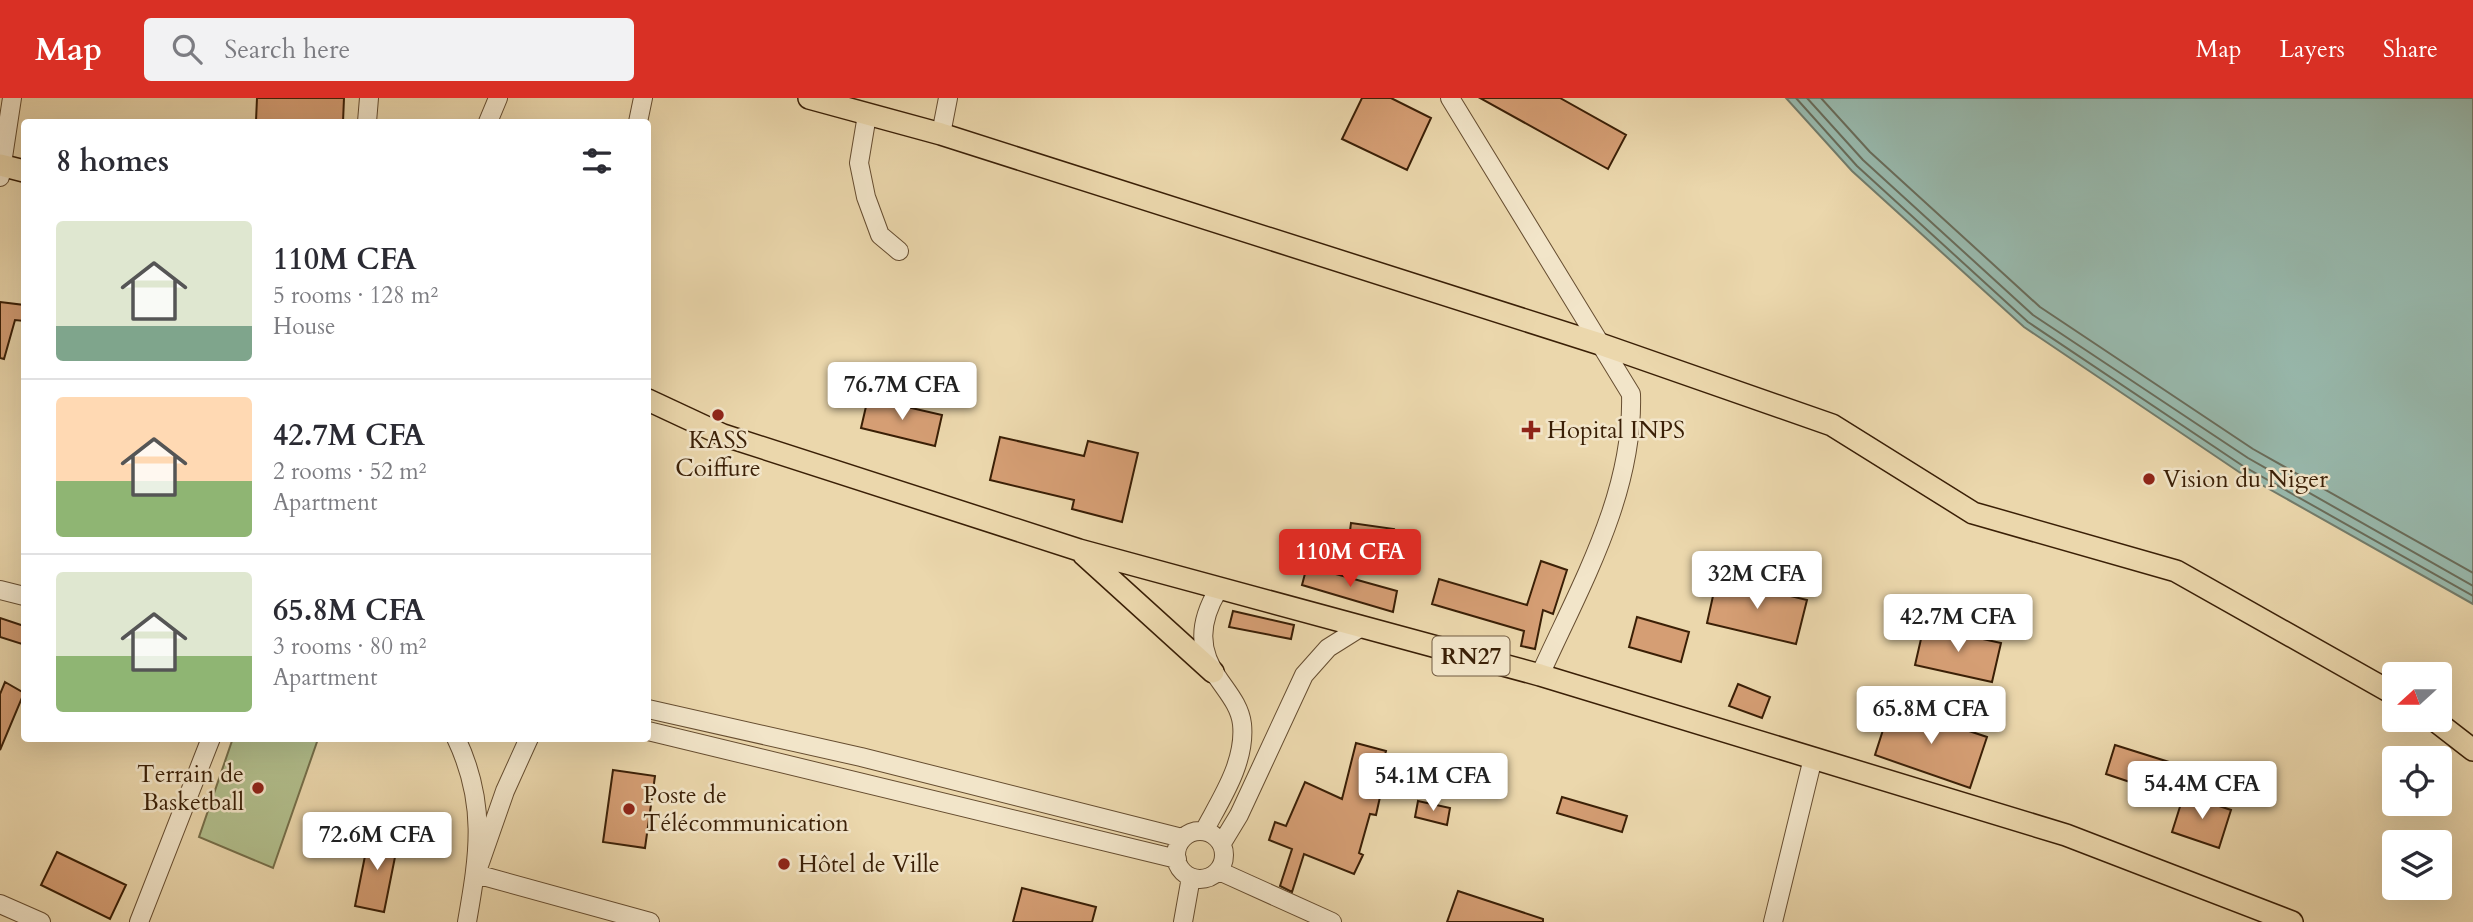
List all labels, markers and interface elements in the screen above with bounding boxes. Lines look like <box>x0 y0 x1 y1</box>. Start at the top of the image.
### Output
search box <box>144 18 634 81</box>
text: Map <box>35 27 102 72</box>
icon: search <box>168 30 206 68</box>
text: Search here <box>224 32 350 67</box>
text: Map <box>2196 33 2242 66</box>
text: Layers <box>2280 33 2345 66</box>
text: Share <box>2383 33 2438 66</box>
text: 8 homes <box>56 141 169 182</box>
icon: filters <box>578 142 616 180</box>
text: 110M CFA <box>273 239 417 280</box>
icon: home <box>112 249 196 333</box>
text: 5 rooms · 128 m² <box>273 280 438 311</box>
text: House <box>273 311 335 342</box>
pin: 76.7M CFA <box>822 362 982 422</box>
text: 76.7M CFA <box>844 369 960 400</box>
marker: KASS Coiffure <box>710 407 726 423</box>
place label: Hopital INPS <box>1547 414 1685 447</box>
text: 42.7M CFA <box>273 415 425 456</box>
marker: Hopital INPS <box>1521 420 1541 440</box>
place label: KASS Coiffure <box>675 424 761 485</box>
icon: home <box>112 425 196 509</box>
text: 2 rooms · 52 m² <box>273 456 426 487</box>
place label: Vision du Niger <box>2163 463 2328 496</box>
marker: Vision du Niger <box>2141 471 2157 487</box>
text: Apartment <box>273 487 377 518</box>
pin: 110M CFA <box>1278 530 1422 589</box>
text: 110M CFA <box>1295 536 1405 567</box>
pin: 32M CFA <box>1692 552 1822 611</box>
text: 32M CFA <box>1708 558 1806 589</box>
text: 65.8M CFA <box>273 590 425 631</box>
pin: 42.7M CFA <box>1878 594 2038 654</box>
icon: home <box>112 600 196 684</box>
text: 42.7M CFA <box>1900 601 2016 632</box>
text: 3 rooms · 80 m² <box>273 631 426 662</box>
road number: RN27 <box>1432 636 1510 676</box>
text: Apartment <box>273 662 377 693</box>
north arrow <box>2382 662 2452 732</box>
map controls <box>2382 662 2452 900</box>
pin: 65.8M CFA <box>1851 686 2011 746</box>
text: 65.8M CFA <box>1873 693 1989 724</box>
button: locate <box>2382 746 2452 816</box>
pin: 54.1M CFA <box>1353 754 1513 813</box>
place label: Terrain de Basketball <box>137 758 244 819</box>
text: 54.1M CFA <box>1375 760 1491 791</box>
pin: 54.4M CFA <box>2122 762 2282 821</box>
text: 54.4M CFA <box>2144 768 2260 799</box>
place label: Poste de Télécommunication <box>643 779 849 840</box>
marker: Terrain de Basketball <box>250 780 266 796</box>
marker: Poste de Télécommunication <box>621 801 637 817</box>
pin: 72.6M CFA <box>297 812 457 872</box>
text: 72.6M CFA <box>319 819 435 850</box>
button: layers <box>2382 830 2452 900</box>
place label: Hôtel de Ville <box>798 848 940 881</box>
marker: Hôtel de Ville <box>776 856 792 872</box>

